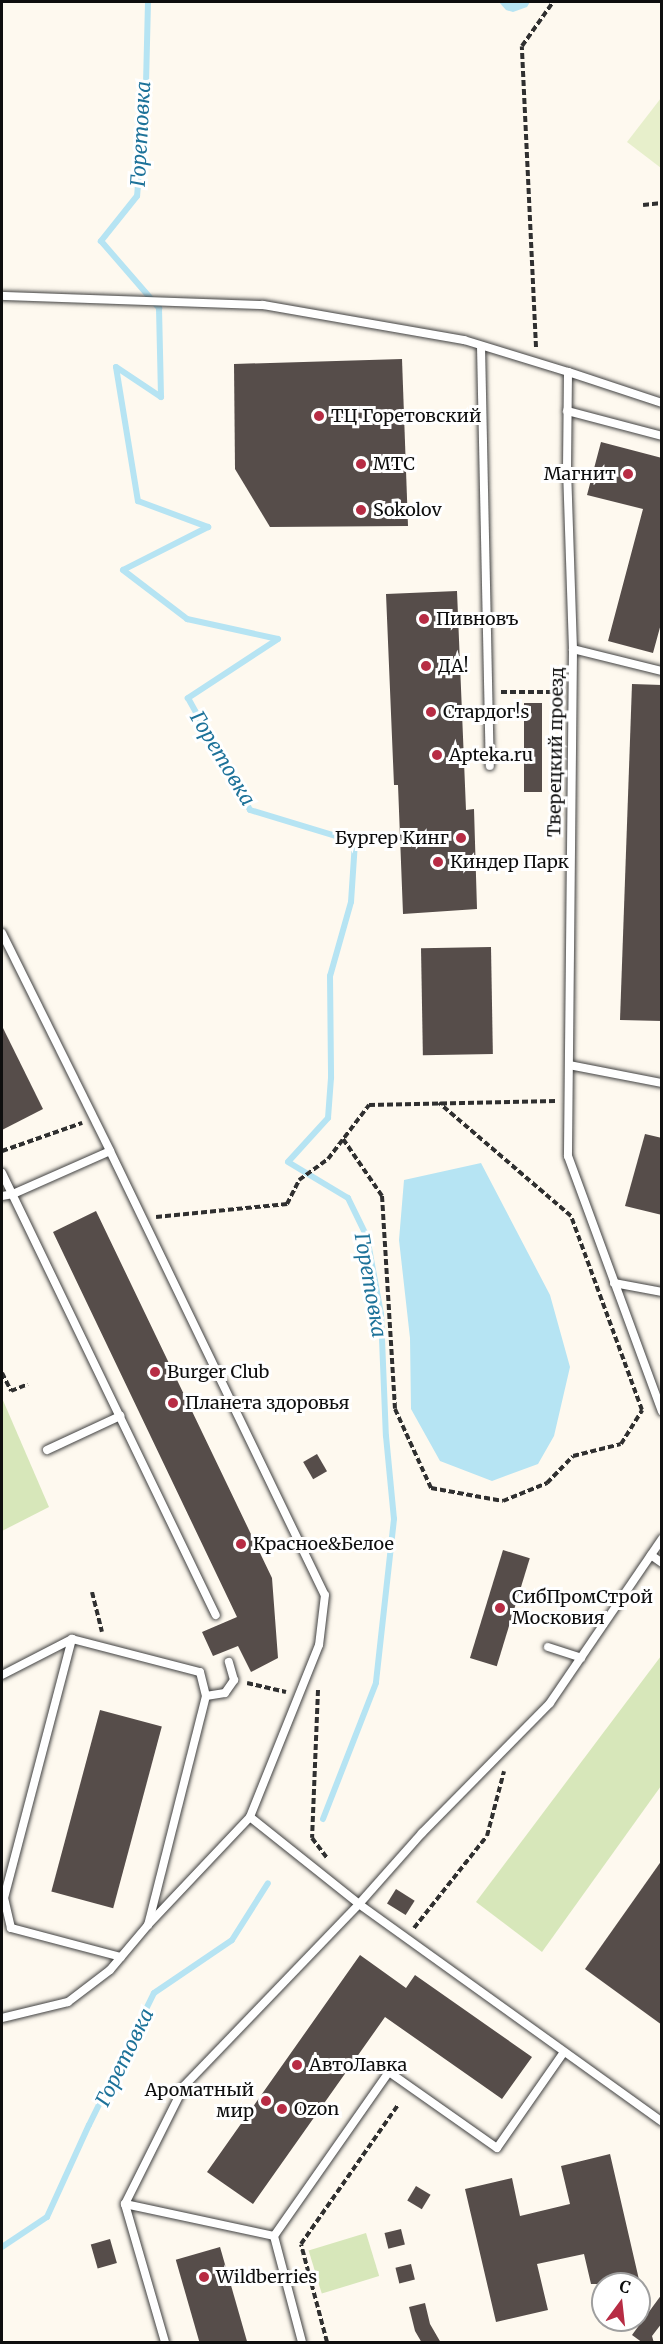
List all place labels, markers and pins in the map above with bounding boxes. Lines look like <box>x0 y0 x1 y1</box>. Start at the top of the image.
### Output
place label: ТЦ Горетовский <box>331 405 481 427</box>
marker: ТЦ Горетовский <box>312 409 326 423</box>
place label: МТС <box>373 453 415 475</box>
marker: МТС <box>354 457 368 471</box>
place label: Магнит <box>544 463 616 485</box>
marker: Магнит <box>621 467 635 481</box>
place label: Sokolov <box>373 499 442 521</box>
marker: Sokolov <box>354 503 368 517</box>
place label: Пивновъ <box>436 608 518 630</box>
marker: Пивновъ <box>417 612 431 626</box>
place label: ДА! <box>438 655 469 677</box>
marker: ДА! <box>419 659 433 673</box>
place label: Стардог!s <box>443 701 529 723</box>
marker: Стардог!s <box>424 705 438 719</box>
place label: Apteka.ru <box>449 744 533 766</box>
marker: Apteka.ru <box>430 748 444 762</box>
place label: Бургер Кинг <box>335 827 449 849</box>
marker: Бургер Кинг <box>454 831 468 845</box>
place label: Киндер Парк <box>450 851 569 873</box>
marker: Киндер Парк <box>431 855 445 869</box>
place label: Burger Club <box>167 1361 269 1383</box>
marker: Burger Club <box>148 1365 162 1379</box>
place label: Планета здоровья <box>185 1392 349 1414</box>
marker: Планета здоровья <box>166 1396 180 1410</box>
place label: Красное&Белое <box>253 1533 394 1555</box>
marker: Красное&Белое <box>234 1537 248 1551</box>
place label: СибПромСтрой Московия <box>512 1587 653 1630</box>
marker: СибПромСтрой Московия <box>493 1601 507 1615</box>
place label: АвтоЛавка <box>309 2054 407 2076</box>
marker: АвтоЛавка <box>290 2058 304 2072</box>
place label: Ароматный мир <box>145 2080 254 2122</box>
marker: Ароматный мир <box>259 2094 273 2108</box>
place label: Ozon <box>294 2098 339 2120</box>
marker: Ozon <box>275 2102 289 2116</box>
place label: Wildberries <box>216 2266 317 2288</box>
marker: Wildberries <box>197 2270 211 2284</box>

